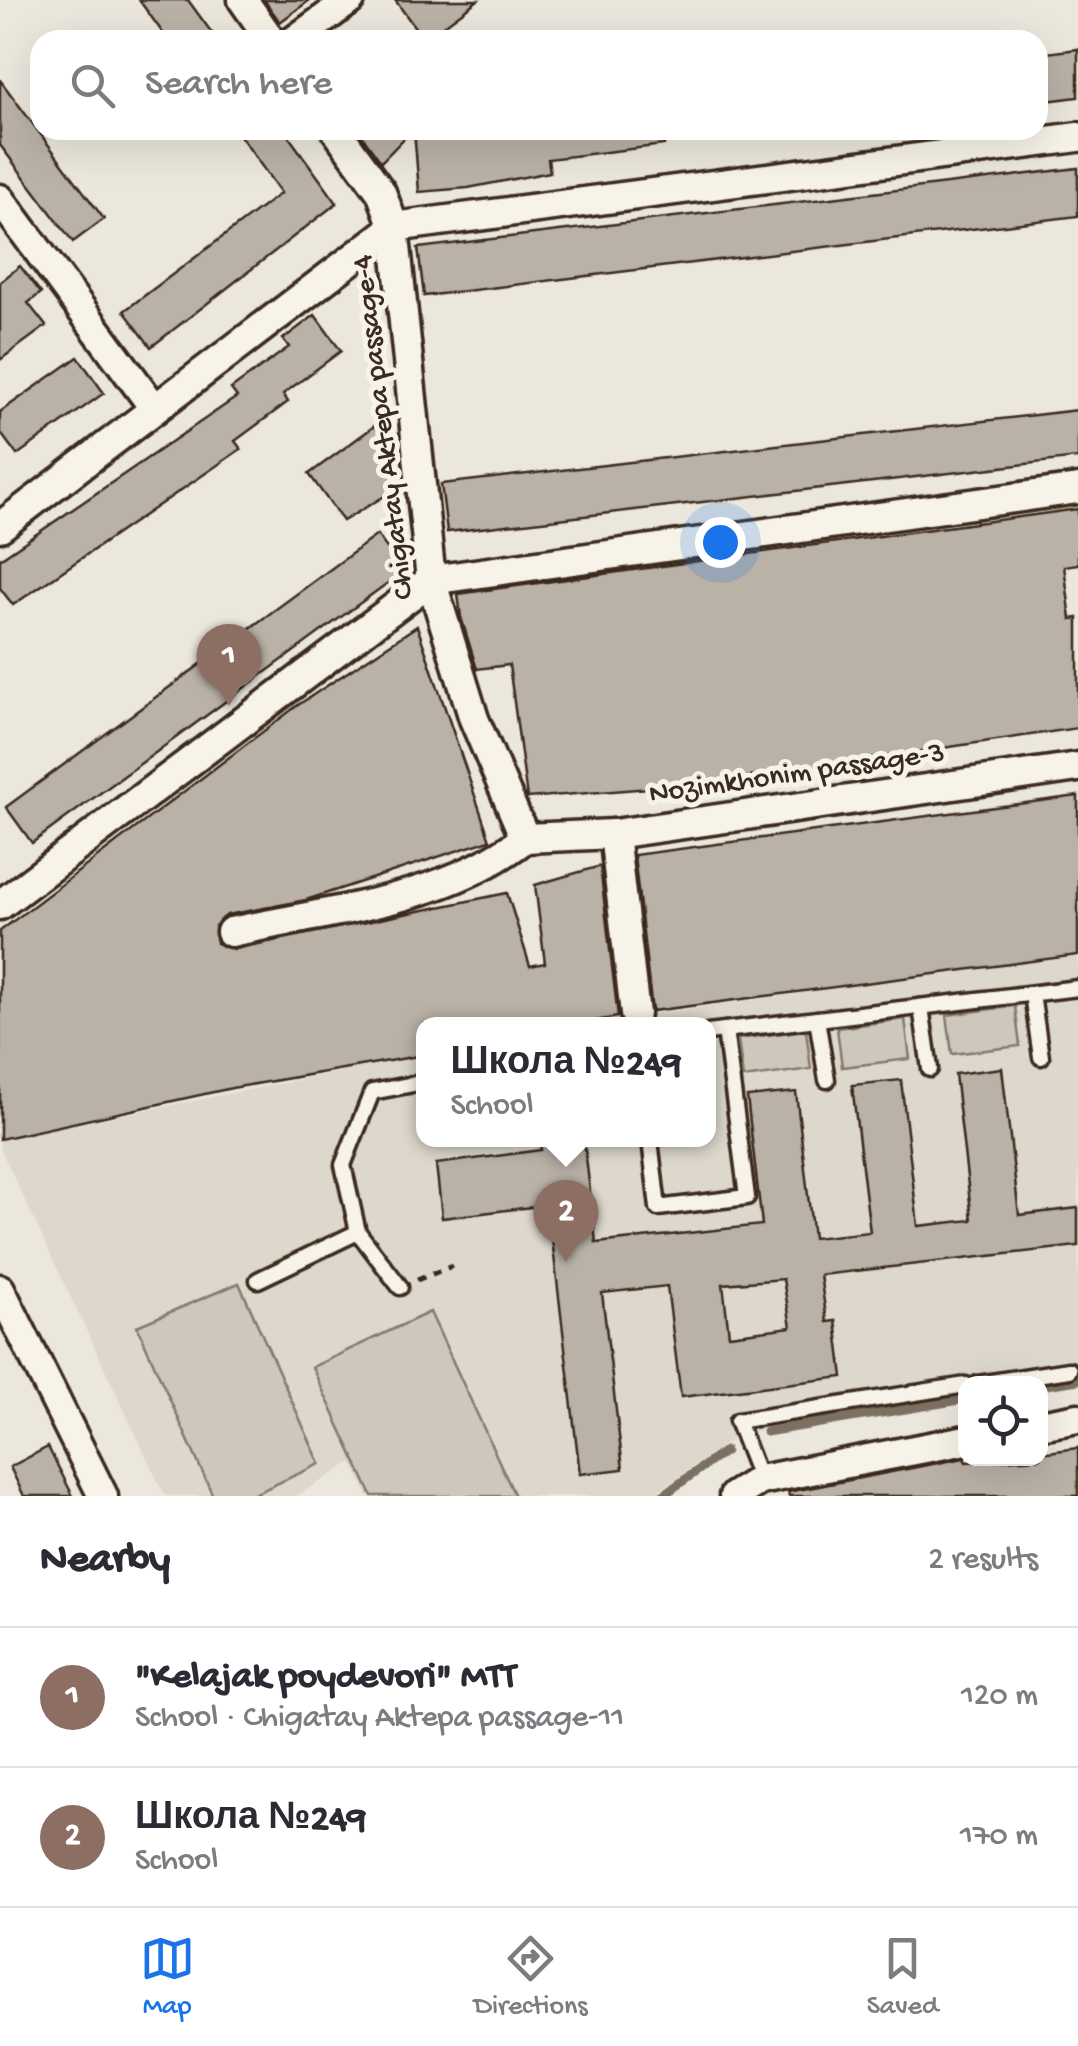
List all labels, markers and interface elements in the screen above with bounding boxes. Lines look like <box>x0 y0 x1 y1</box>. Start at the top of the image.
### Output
search box <box>30 30 1048 140</box>
icon: search <box>65 58 120 113</box>
text: Search here <box>145 63 332 107</box>
street label: Chigatay Aktepa passage-4 <box>346 253 424 601</box>
your location <box>695 517 746 568</box>
pin: 1 <box>196 624 262 706</box>
street label: Nozimkhonim passage-3 <box>647 737 947 813</box>
popup <box>416 1017 716 1147</box>
text: Школа №249 <box>450 1044 682 1088</box>
text: School <box>450 1088 534 1126</box>
pin: 2 <box>534 1180 598 1262</box>
map controls <box>958 1376 1048 1466</box>
button: locate <box>958 1376 1048 1466</box>
text: Nearby <box>40 1537 170 1586</box>
text: 2 results <box>928 1542 1038 1580</box>
text: "Kelajak poydevori" MTT <box>135 1656 516 1700</box>
text: 1 <box>66 1678 79 1716</box>
text: 120 m <box>961 1678 1038 1716</box>
text: School · Chigatay Aktepa passage-11 <box>135 1700 624 1738</box>
text: Школа №249 <box>135 1799 366 1843</box>
text: 2 <box>65 1818 80 1856</box>
text: 170 m <box>960 1818 1038 1856</box>
text: School <box>135 1843 218 1881</box>
tab: Map <box>140 1931 195 2024</box>
tab: Directions <box>474 1931 588 2024</box>
tab: Saved <box>867 1931 938 2024</box>

